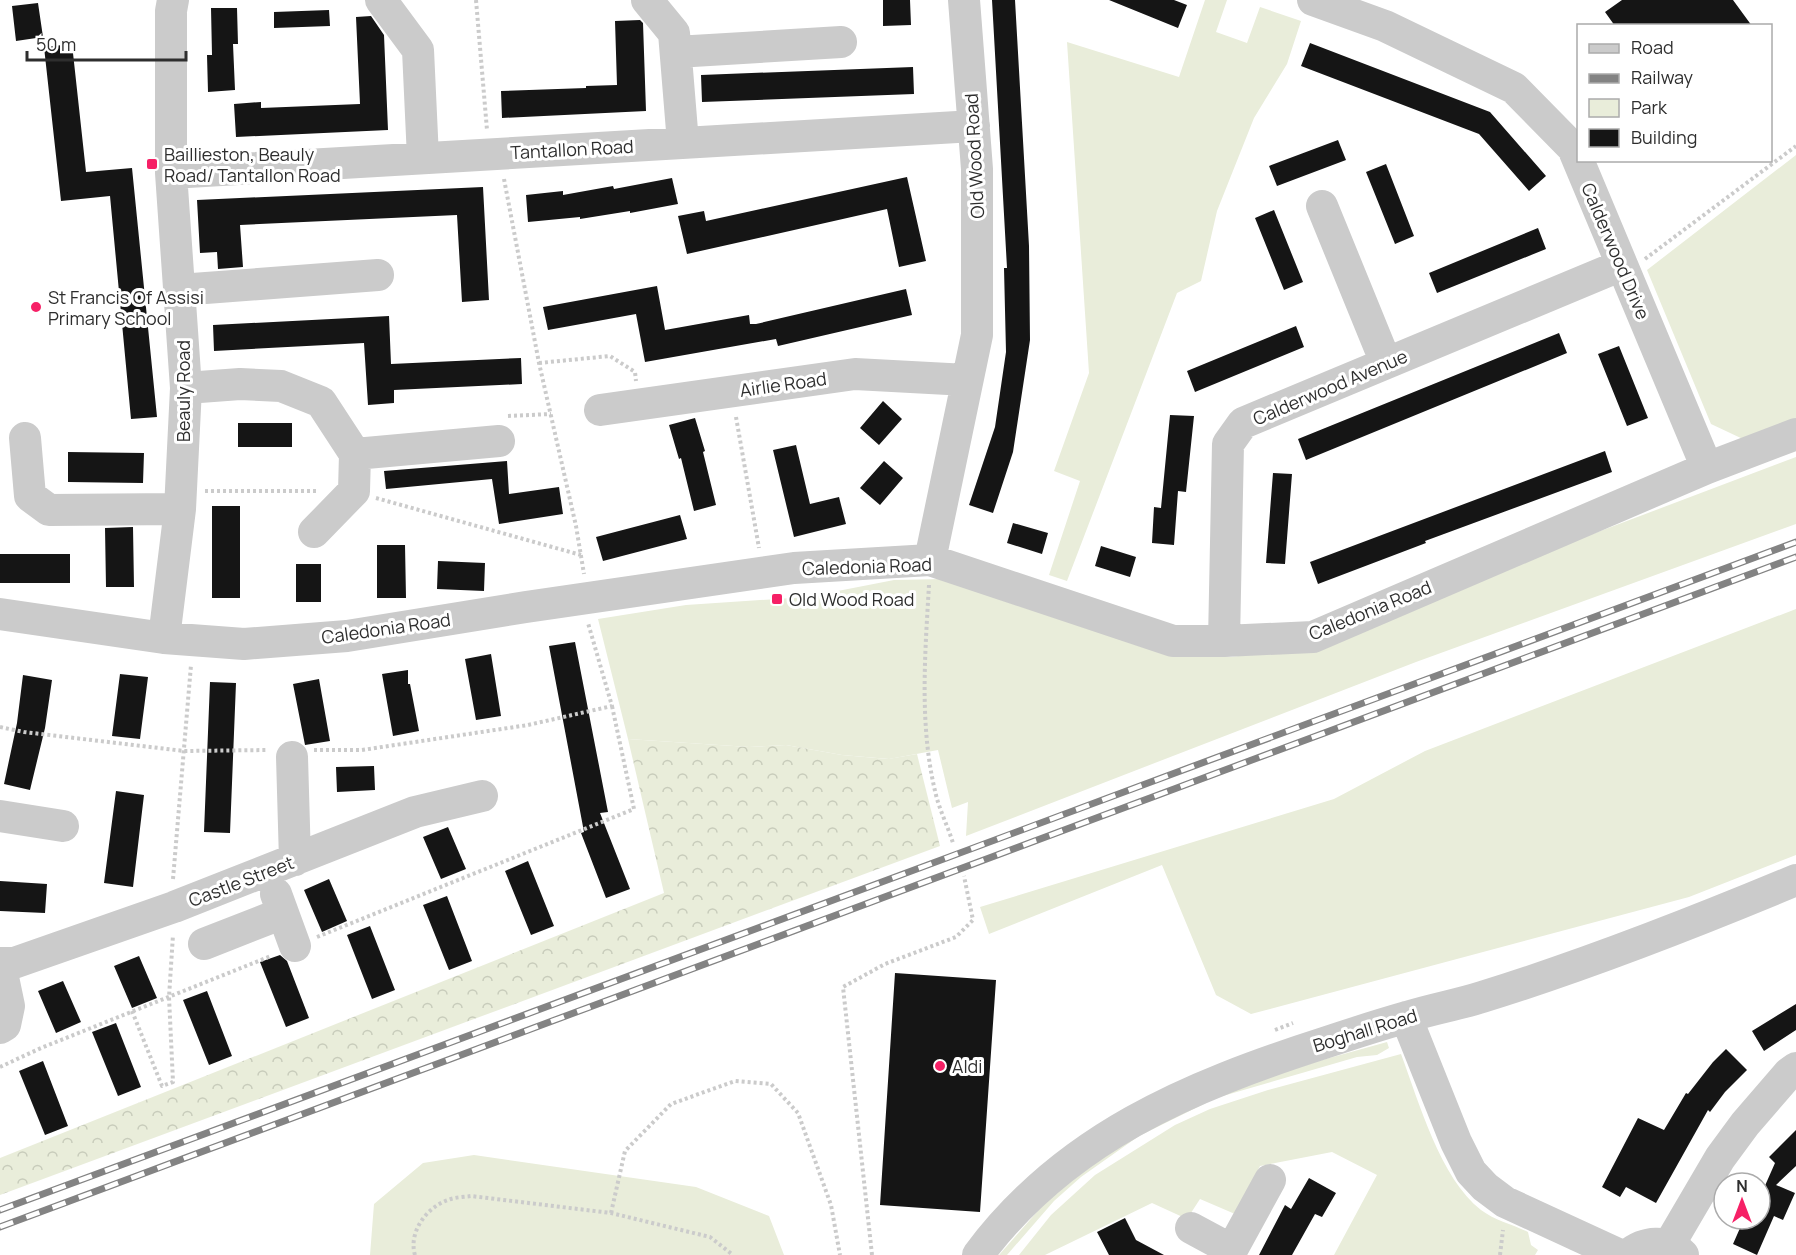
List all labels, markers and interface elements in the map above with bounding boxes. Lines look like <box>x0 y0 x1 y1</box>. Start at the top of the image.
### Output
scale bar <box>27 24 186 62</box>
legend <box>1577 24 1772 162</box>
text: 50 m <box>36 32 76 56</box>
text: Road <box>1631 35 1674 59</box>
text: Railway <box>1631 65 1693 89</box>
street label: Old Wood Road <box>959 93 989 219</box>
text: Park <box>1631 95 1668 119</box>
text: Building <box>1631 125 1697 149</box>
street label: Tantallon Road <box>510 134 634 164</box>
place label: Baillieston, Beauly Road/ Tantallon Road <box>164 142 341 187</box>
marker: Baillieston, Beauly Road/ Tantallon Road <box>145 157 159 171</box>
street label: Calderwood Drive <box>1576 179 1656 323</box>
place label: St Francis Of Assisi Primary School <box>48 285 204 330</box>
marker: St Francis Of Assisi Primary School <box>29 300 43 314</box>
street label: Beauly Road <box>171 340 195 442</box>
street label: Calderwood Avenue <box>1249 344 1411 430</box>
street label: Airlie Road <box>738 366 828 402</box>
street label: Caledonia Road <box>802 552 932 580</box>
street label: Caledonia Road <box>1305 575 1435 645</box>
place label: Old Wood Road <box>789 587 914 611</box>
marker: Old Wood Road <box>770 592 784 606</box>
street label: Caledonia Road <box>320 607 452 649</box>
street label: Castle Street <box>185 850 297 912</box>
street label: Boghall Road <box>1310 1003 1420 1057</box>
place label: Aldi <box>952 1054 982 1078</box>
marker: Aldi <box>933 1059 947 1073</box>
north arrow <box>1712 1171 1772 1231</box>
text: N <box>1736 1175 1748 1197</box>

